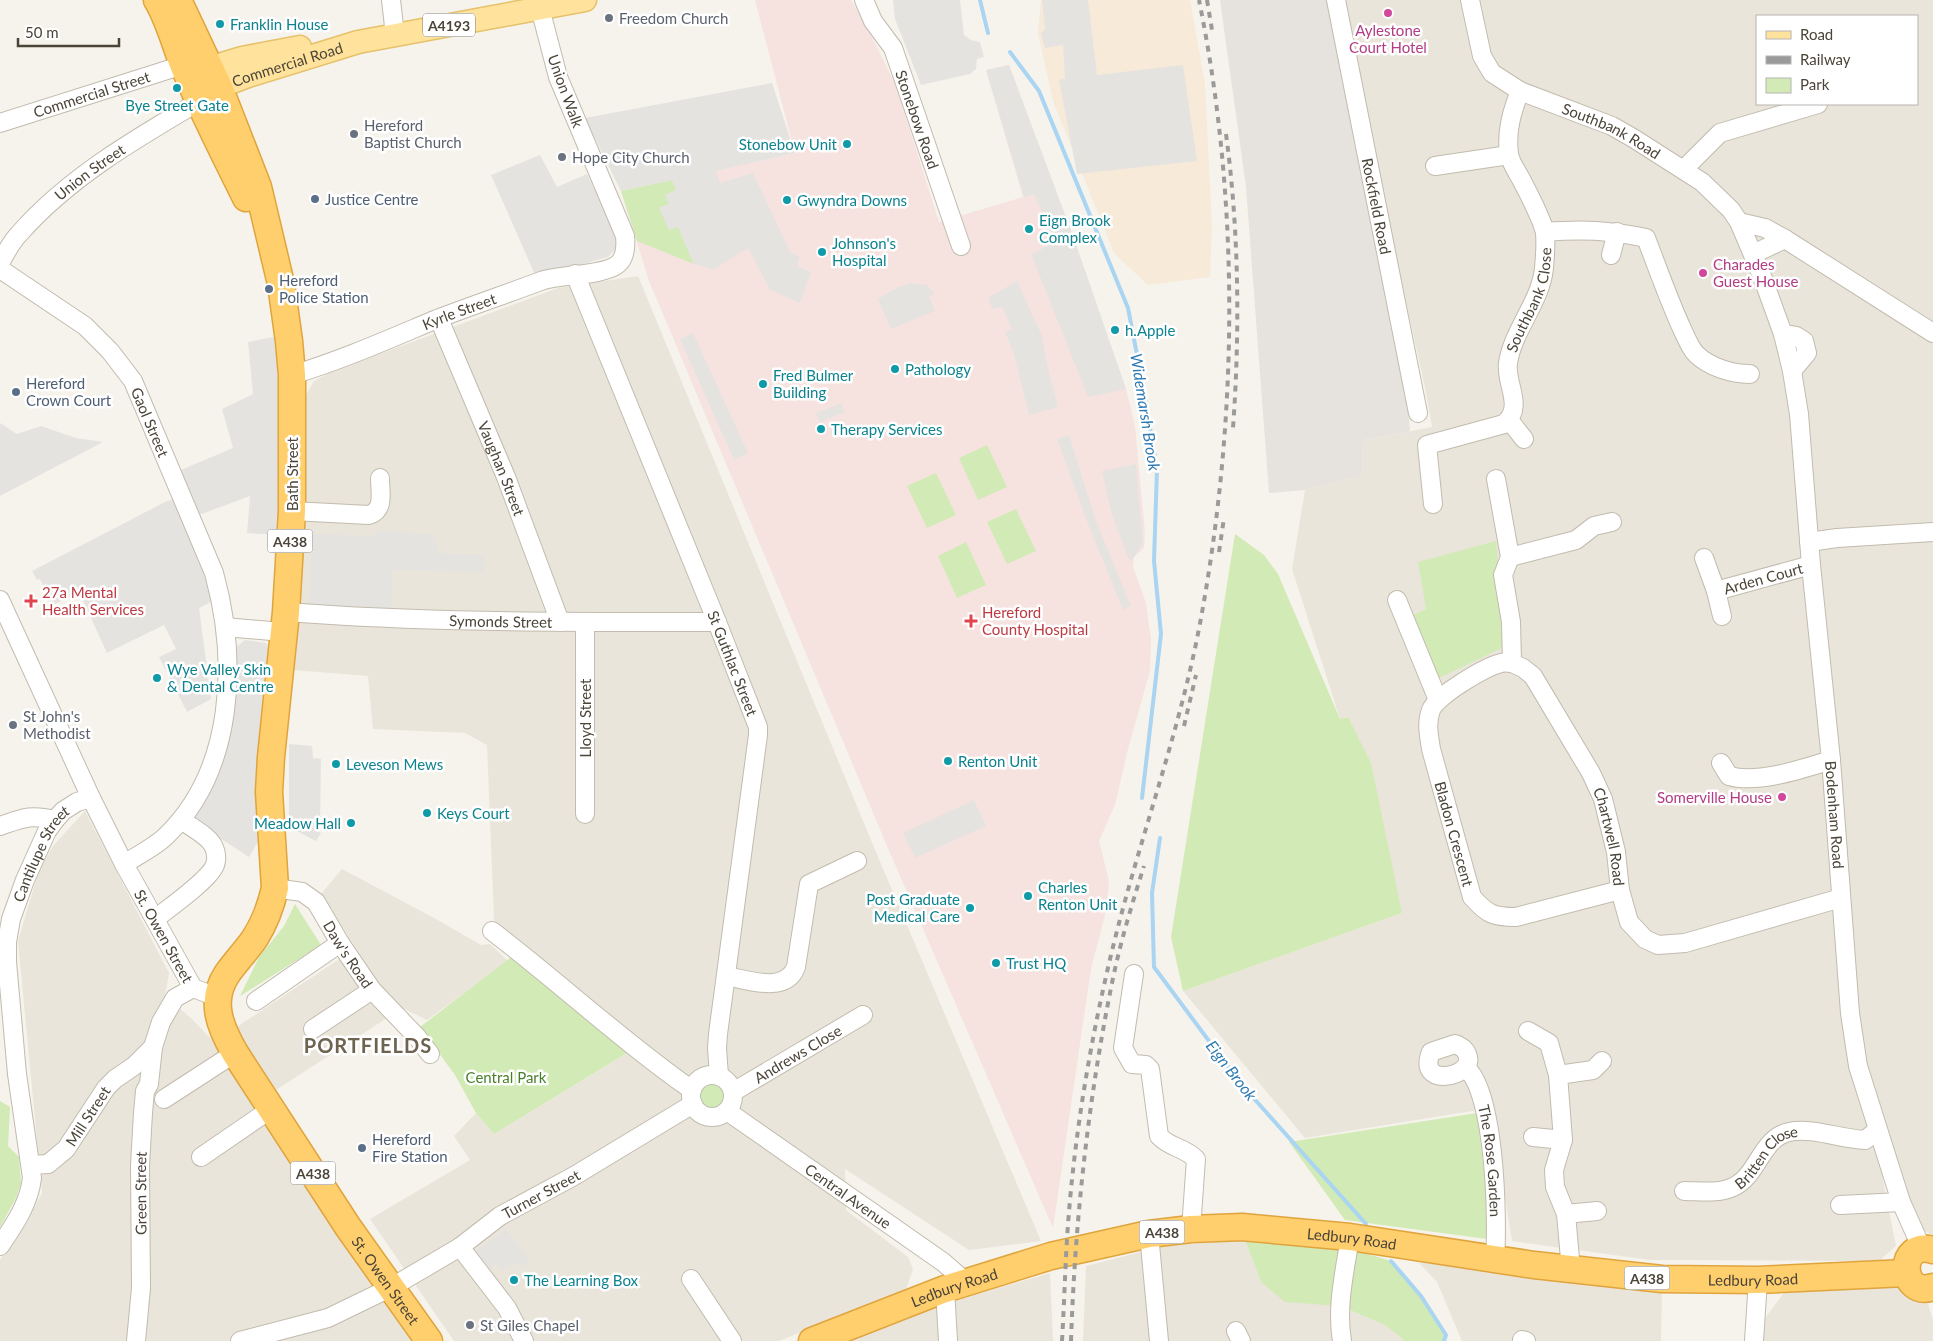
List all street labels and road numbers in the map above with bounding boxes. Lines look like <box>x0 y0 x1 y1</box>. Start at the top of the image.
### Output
road number: A4193 <box>423 14 475 36</box>
street label: Commercial Road <box>229 38 345 90</box>
street label: Union Walk <box>544 52 588 130</box>
street label: Commercial Street <box>31 67 153 121</box>
street label: Stonebow Road <box>892 68 943 171</box>
street label: Southbank Road <box>1560 99 1664 162</box>
street label: Union Street <box>51 140 129 204</box>
street label: Rockfield Road <box>1359 156 1395 256</box>
street label: Southbank Close <box>1502 247 1554 354</box>
street label: Kyrle Street <box>420 289 499 333</box>
street label: Gaol Street <box>128 384 173 460</box>
street label: Vaughan Street <box>474 418 529 519</box>
street label: Bath Street <box>283 436 301 511</box>
road number: A438 <box>268 530 312 552</box>
street label: Arden Court <box>1721 559 1805 598</box>
street label: St Guthlac Street <box>704 608 762 719</box>
street label: Symonds Street <box>449 611 553 631</box>
street label: Lloyd Street <box>576 678 594 757</box>
street label: Bodenham Road <box>1822 760 1848 869</box>
street label: Bladon Crescent <box>1431 779 1478 889</box>
street label: Chartwell Road <box>1590 784 1629 887</box>
street label: Cantilupe Street <box>9 801 72 904</box>
street label: St. Owen Street <box>131 886 197 986</box>
street label: Daw's Road <box>320 917 377 991</box>
street label: Andrews Close <box>751 1021 845 1087</box>
street label: Mill Street <box>62 1082 114 1149</box>
street label: The Rose Garden <box>1475 1103 1505 1217</box>
street label: Britten Close <box>1731 1122 1799 1193</box>
street label: Green Street <box>131 1150 150 1235</box>
street label: Central Avenue <box>802 1160 895 1232</box>
road number: A438 <box>290 1162 336 1184</box>
street label: Turner Street <box>499 1165 584 1222</box>
road number: A438 <box>1140 1220 1184 1244</box>
street label: Ledbury Road <box>1306 1224 1398 1253</box>
street label: St. Owen Street <box>348 1233 424 1328</box>
street label: Ledbury Road <box>908 1264 1000 1310</box>
road number: A438 <box>1624 1266 1670 1290</box>
street label: Ledbury Road <box>1708 1269 1799 1289</box>

